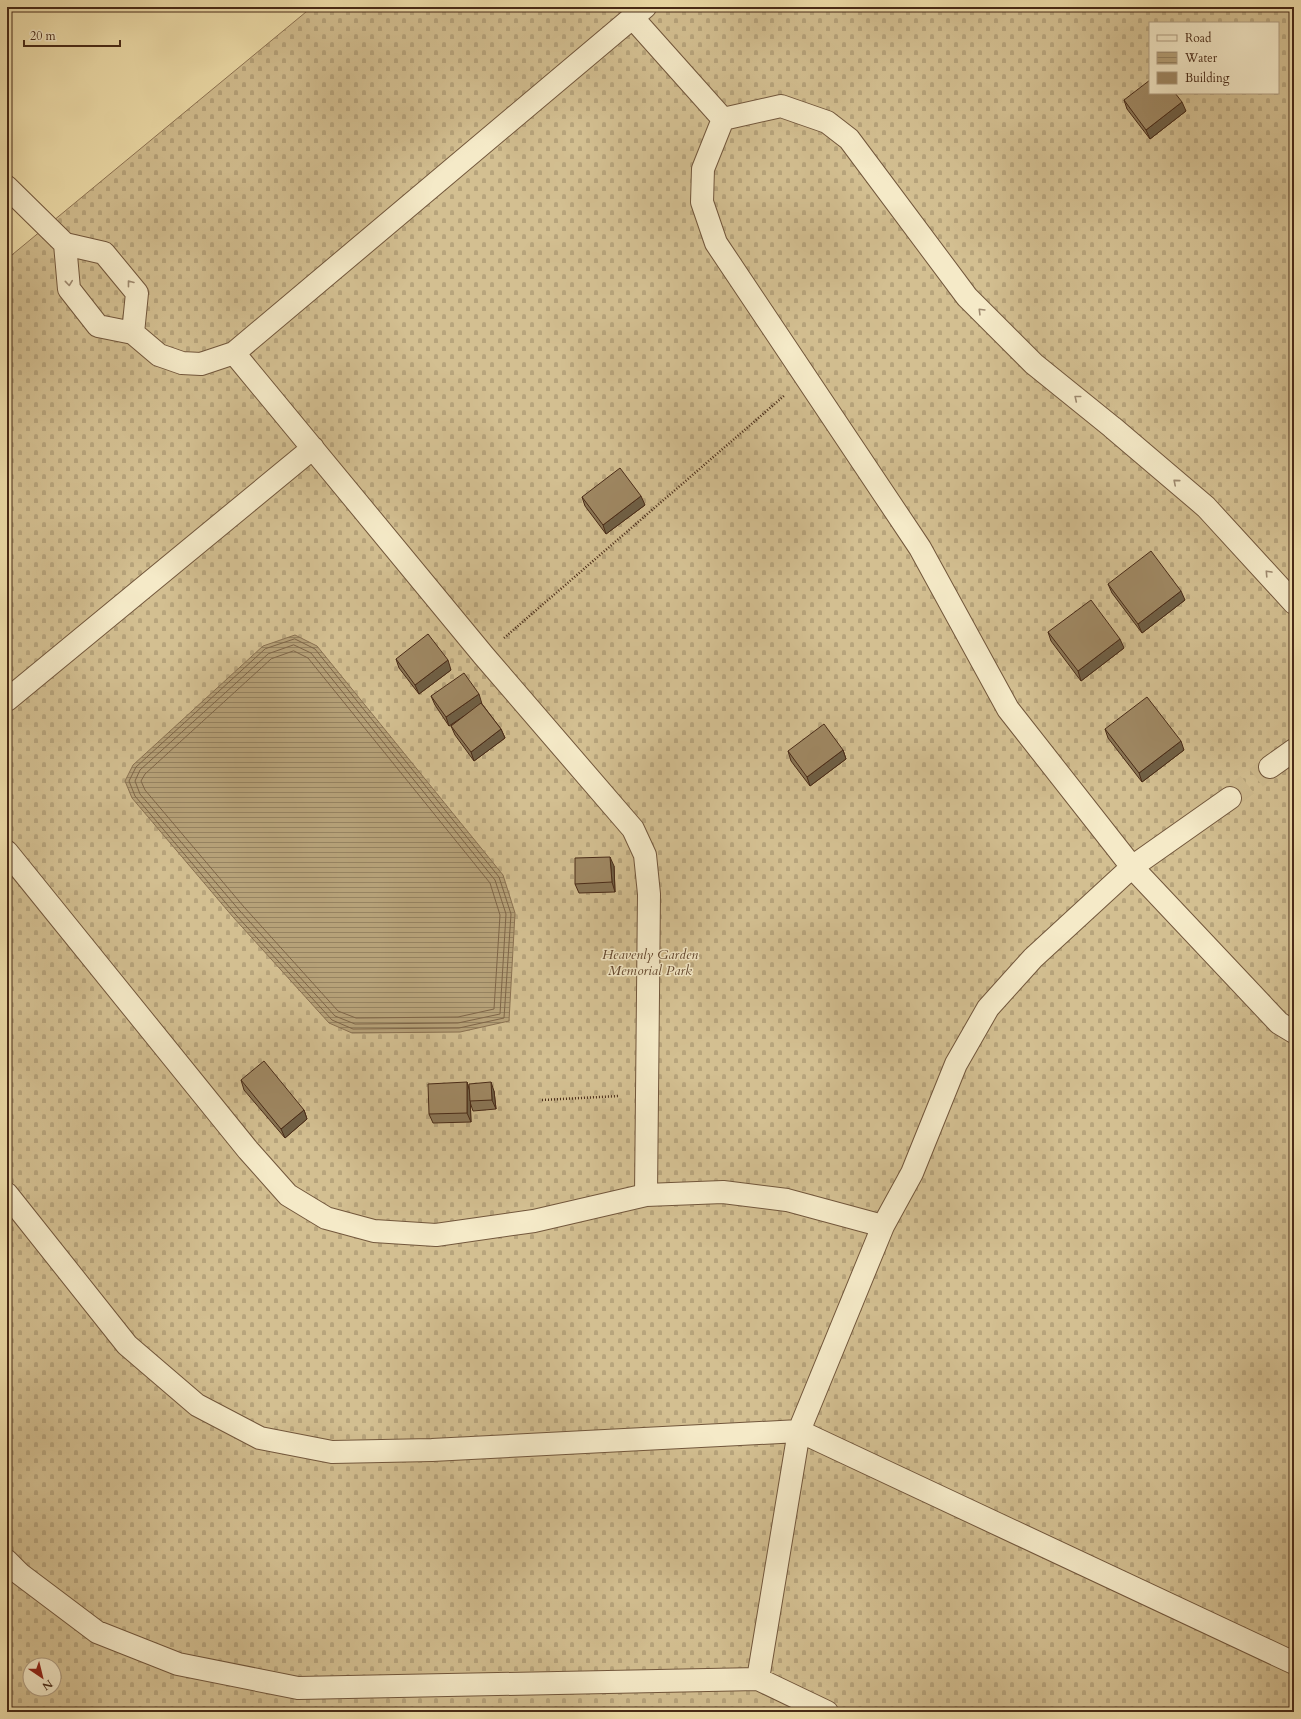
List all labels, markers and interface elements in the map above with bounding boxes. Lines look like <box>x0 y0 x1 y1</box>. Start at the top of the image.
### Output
scale bar <box>24 22 120 48</box>
legend <box>1149 22 1279 94</box>
text: 20 m <box>30 28 57 44</box>
text: Road <box>1185 30 1212 46</box>
text: Water <box>1184 50 1218 66</box>
text: Building <box>1185 70 1230 86</box>
one-way arrow <box>64 280 73 286</box>
one-way arrow <box>127 280 134 287</box>
one-way arrow <box>978 308 986 316</box>
one-way arrow <box>1074 396 1081 403</box>
one-way arrow <box>1173 479 1181 486</box>
one-way arrow <box>1265 570 1273 578</box>
park label: Heavenly Garden Memorial Park <box>602 945 698 980</box>
north arrow <box>22 1657 62 1697</box>
text: N <box>39 1676 56 1694</box>

